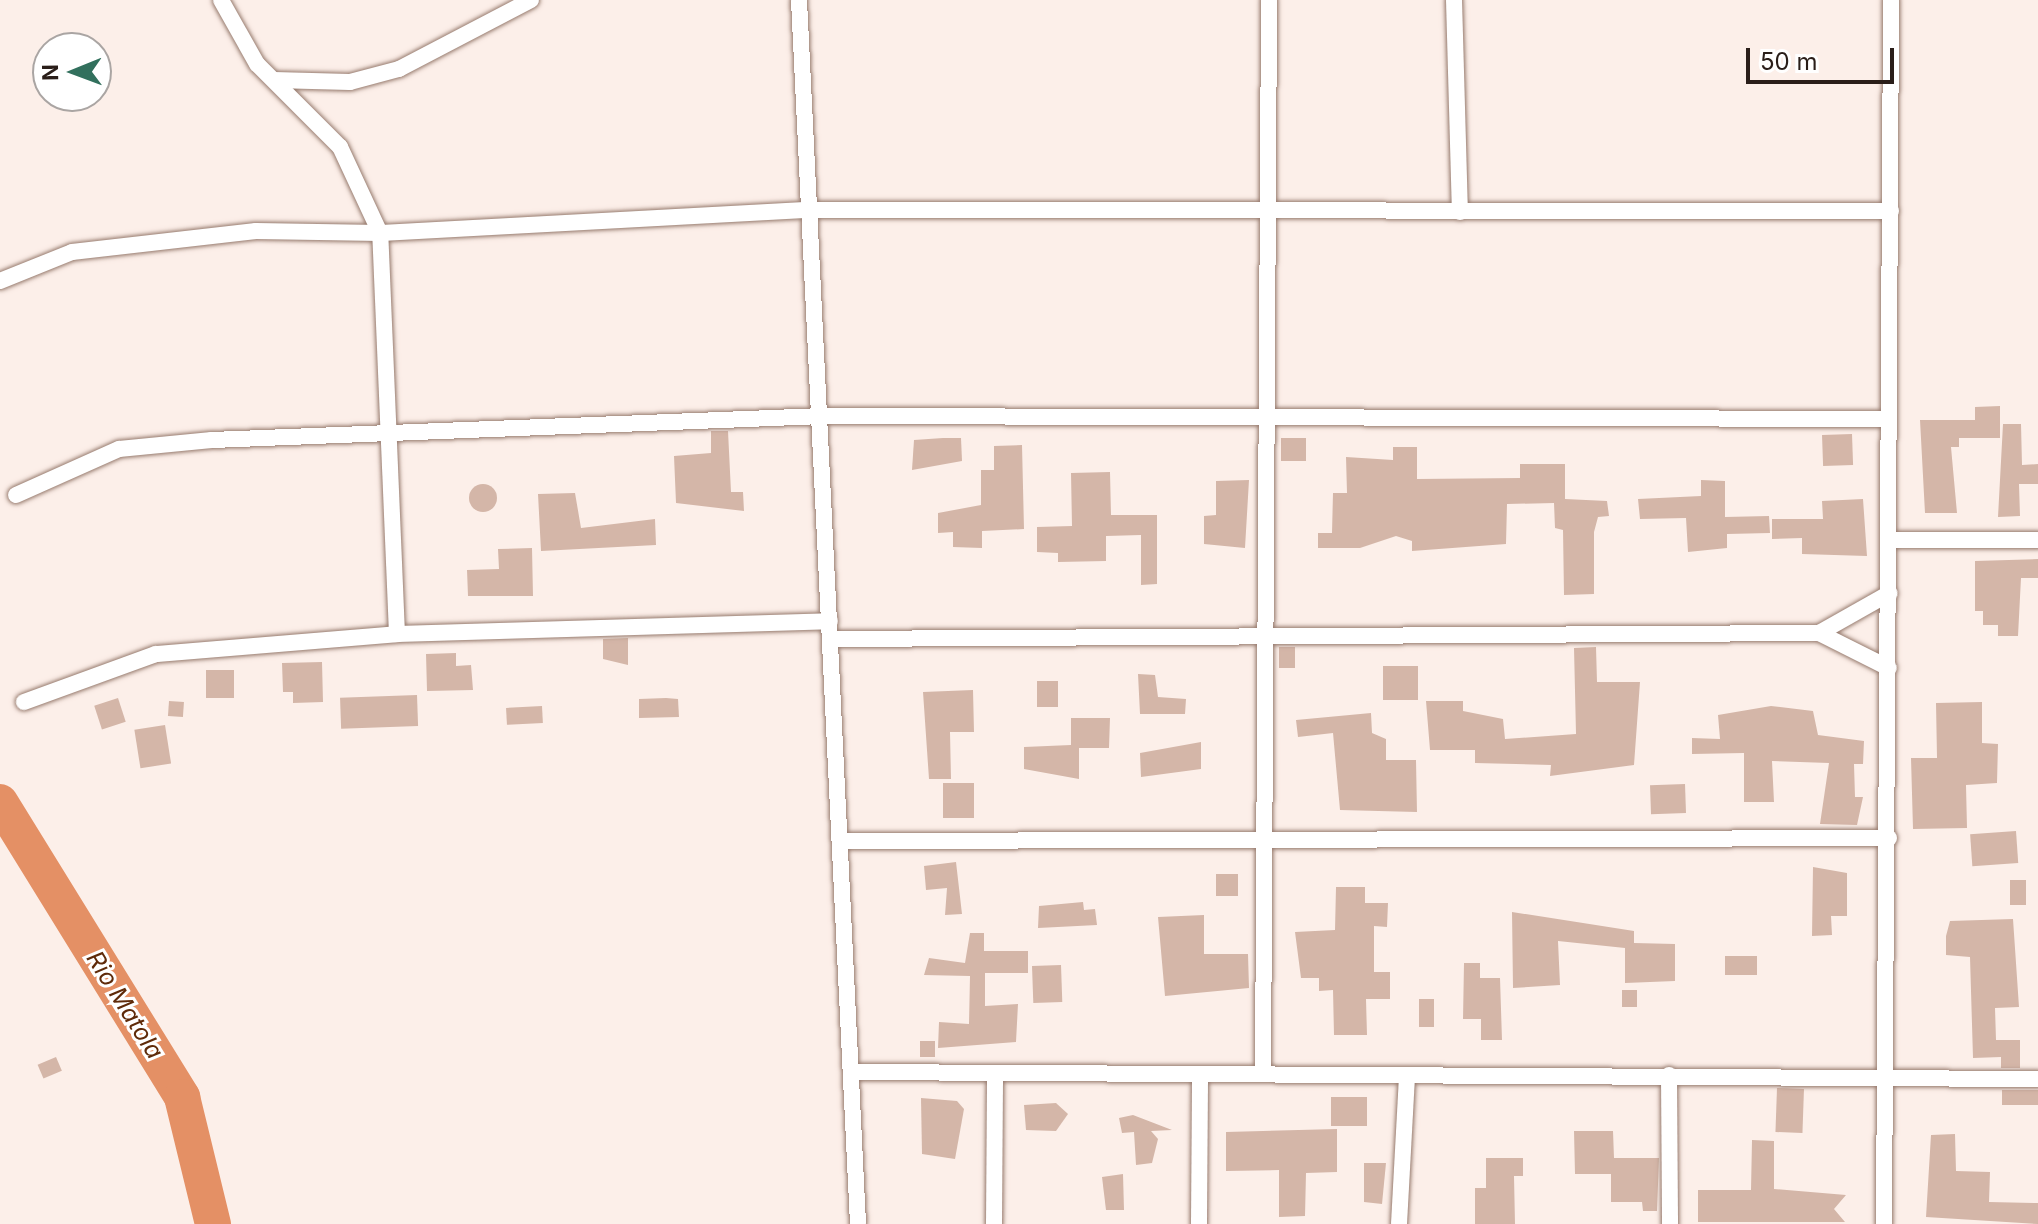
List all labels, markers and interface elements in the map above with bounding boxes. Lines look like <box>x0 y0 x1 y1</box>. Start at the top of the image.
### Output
north arrow <box>32 32 112 112</box>
scale bar <box>1750 32 1898 82</box>
text: 50 m <box>1760 47 1818 76</box>
text: N <box>37 64 63 81</box>
water label: Rio Matola <box>81 946 169 1064</box>

